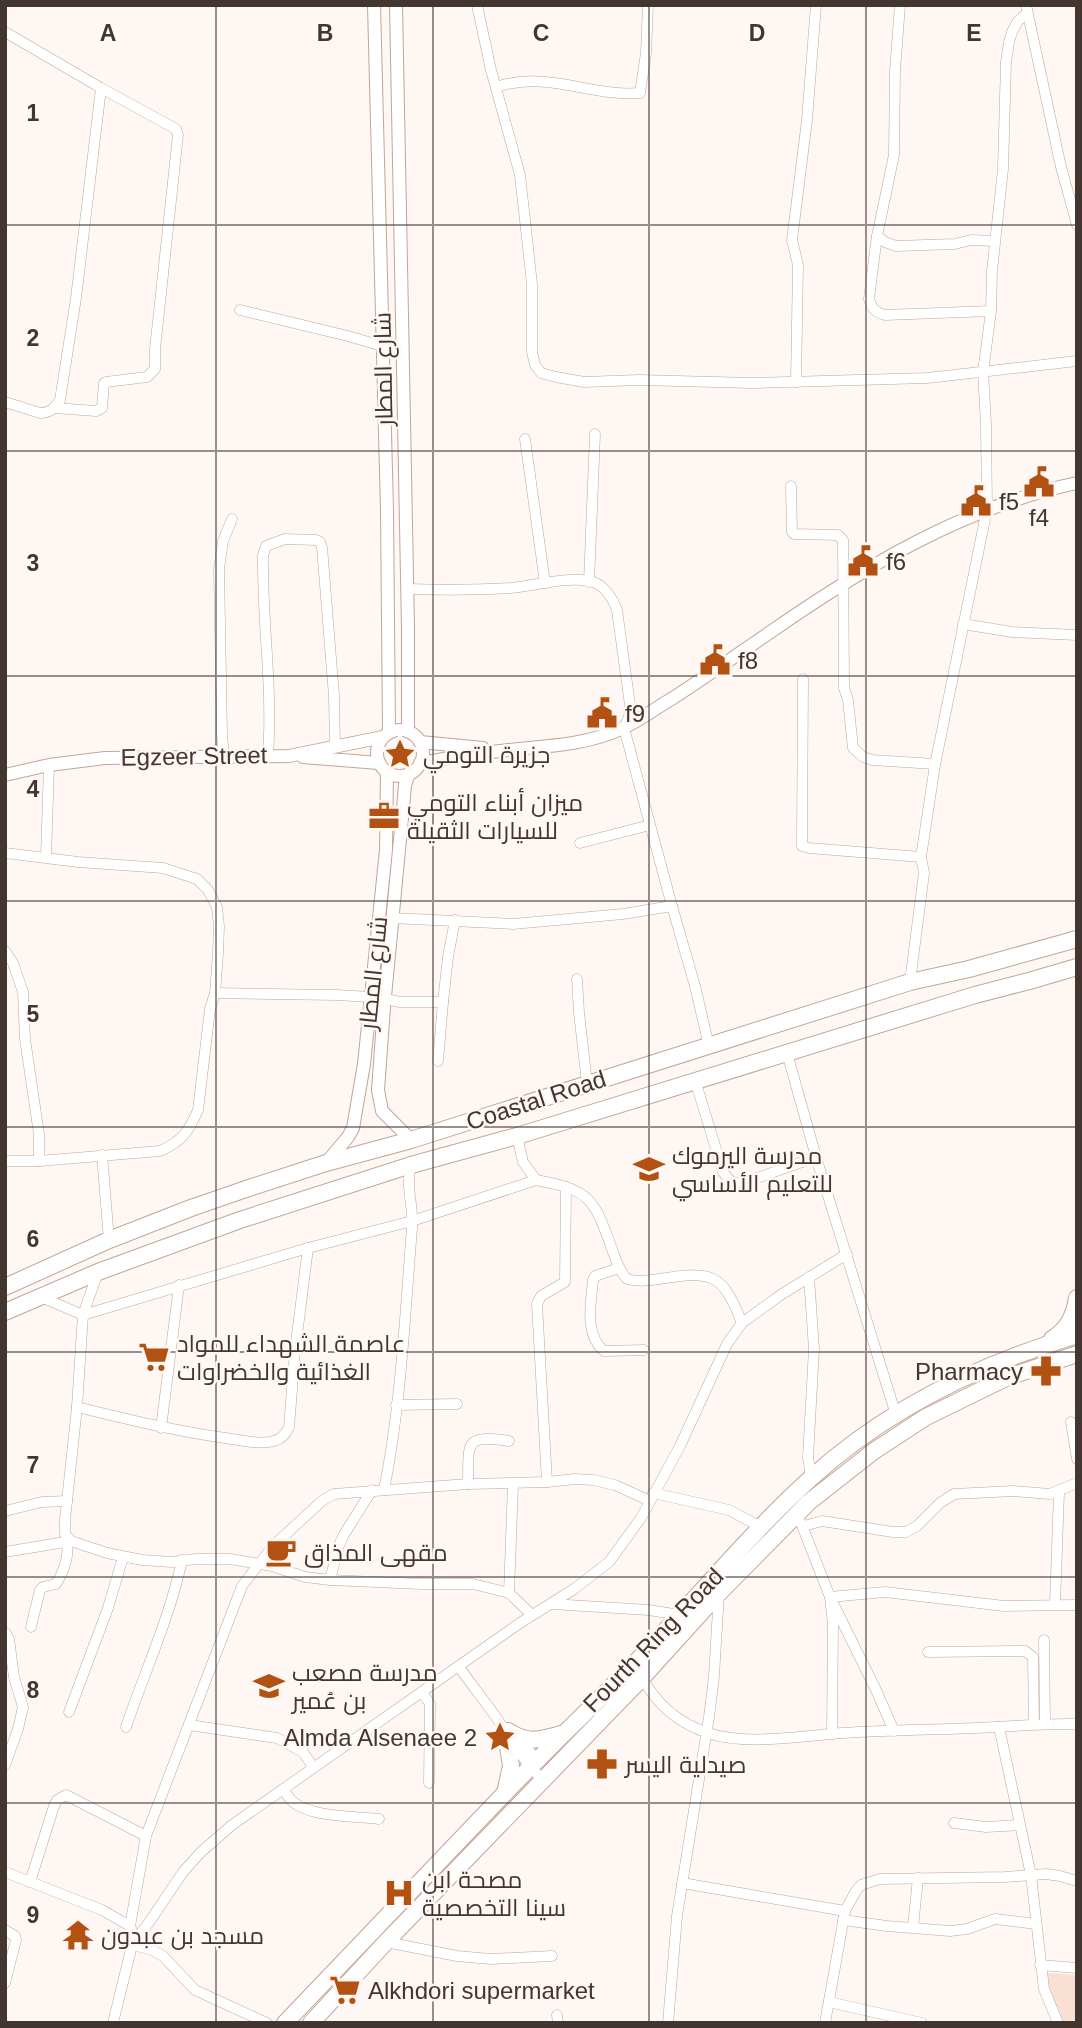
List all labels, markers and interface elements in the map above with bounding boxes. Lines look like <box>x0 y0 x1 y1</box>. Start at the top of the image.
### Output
text: A <box>100 20 116 46</box>
text: B <box>317 20 333 46</box>
text: C <box>533 20 549 46</box>
text: D <box>749 20 765 46</box>
text: E <box>966 20 982 46</box>
text: 1 <box>27 100 40 126</box>
street label: شارع المطار <box>369 312 401 428</box>
text: 2 <box>27 325 39 351</box>
public building icon: f4 <box>1022 465 1056 499</box>
public building icon: f5 <box>959 484 993 518</box>
place label: f5 <box>999 488 1019 515</box>
place label: f4 <box>1029 504 1049 531</box>
public building icon: f6 <box>846 544 880 578</box>
place label: f6 <box>886 548 906 575</box>
text: 3 <box>27 550 39 576</box>
public building icon: f8 <box>698 643 732 677</box>
place label: f8 <box>738 647 758 674</box>
public building icon: f9 <box>585 696 619 730</box>
place label: f9 <box>625 700 645 727</box>
place icon: جزيرة التومي <box>383 737 417 771</box>
street label: Egzeer Street <box>120 741 268 771</box>
place label: جزيرة التومي <box>423 741 550 774</box>
text: 4 <box>27 776 40 802</box>
place label: ميزان أبناء التومي للسيارات الثقيلة <box>407 787 583 844</box>
office icon: ميزان أبناء التومي للسيارات الثقيلة <box>367 799 401 833</box>
street label: شارع المطار <box>353 915 395 1033</box>
text: 5 <box>27 1001 40 1027</box>
street label: Coastal Road <box>463 1065 609 1135</box>
place label: مدرسة اليرموك للتعليم الأساسي <box>672 1142 833 1202</box>
school or university icon: مدرسة اليرموك للتعليم الأساسي <box>632 1152 666 1186</box>
text: 6 <box>27 1226 39 1252</box>
place label: عاصمة الشهداء للمواد الغذائية والخضراوات <box>177 1330 405 1385</box>
supermarket icon: عاصمة الشهداء للمواد الغذائية والخضراوات <box>137 1340 171 1374</box>
pharmacy icon: Pharmacy <box>1029 1354 1063 1388</box>
place label: Pharmacy <box>915 1358 1023 1385</box>
text: 7 <box>27 1452 39 1478</box>
cafe icon: مقهى المذاق <box>264 1535 298 1569</box>
place label: مقهى المذاق <box>304 1539 448 1568</box>
street label: Fourth Ring Road <box>577 1562 729 1718</box>
place label: مدرسة مصعب بن عُمير <box>290 1659 438 1715</box>
school or university icon: مدرسة مصعب بن عُمير <box>252 1669 286 1703</box>
text: 8 <box>27 1677 40 1703</box>
place icon: Almda Alsenaee 2 <box>483 1720 517 1754</box>
place label: Almda Alsenaee 2 <box>284 1724 477 1751</box>
pharmacy icon: صيدلية اليسر <box>585 1747 619 1781</box>
place label: صيدلية اليسر <box>623 1751 746 1778</box>
place label: مصحة ابن سينا التخصصية <box>422 1866 566 1921</box>
hospital icon: مصحة ابن سينا التخصصية <box>382 1876 416 1910</box>
text: 9 <box>27 1902 39 1928</box>
temple icon: مسجد بن عبدون <box>61 1918 95 1952</box>
place label: مسجد بن عبدون <box>101 1922 264 1950</box>
supermarket icon: Alkhdori supermarket <box>328 1973 362 2007</box>
place label: Alkhdori supermarket <box>368 1977 595 2004</box>

